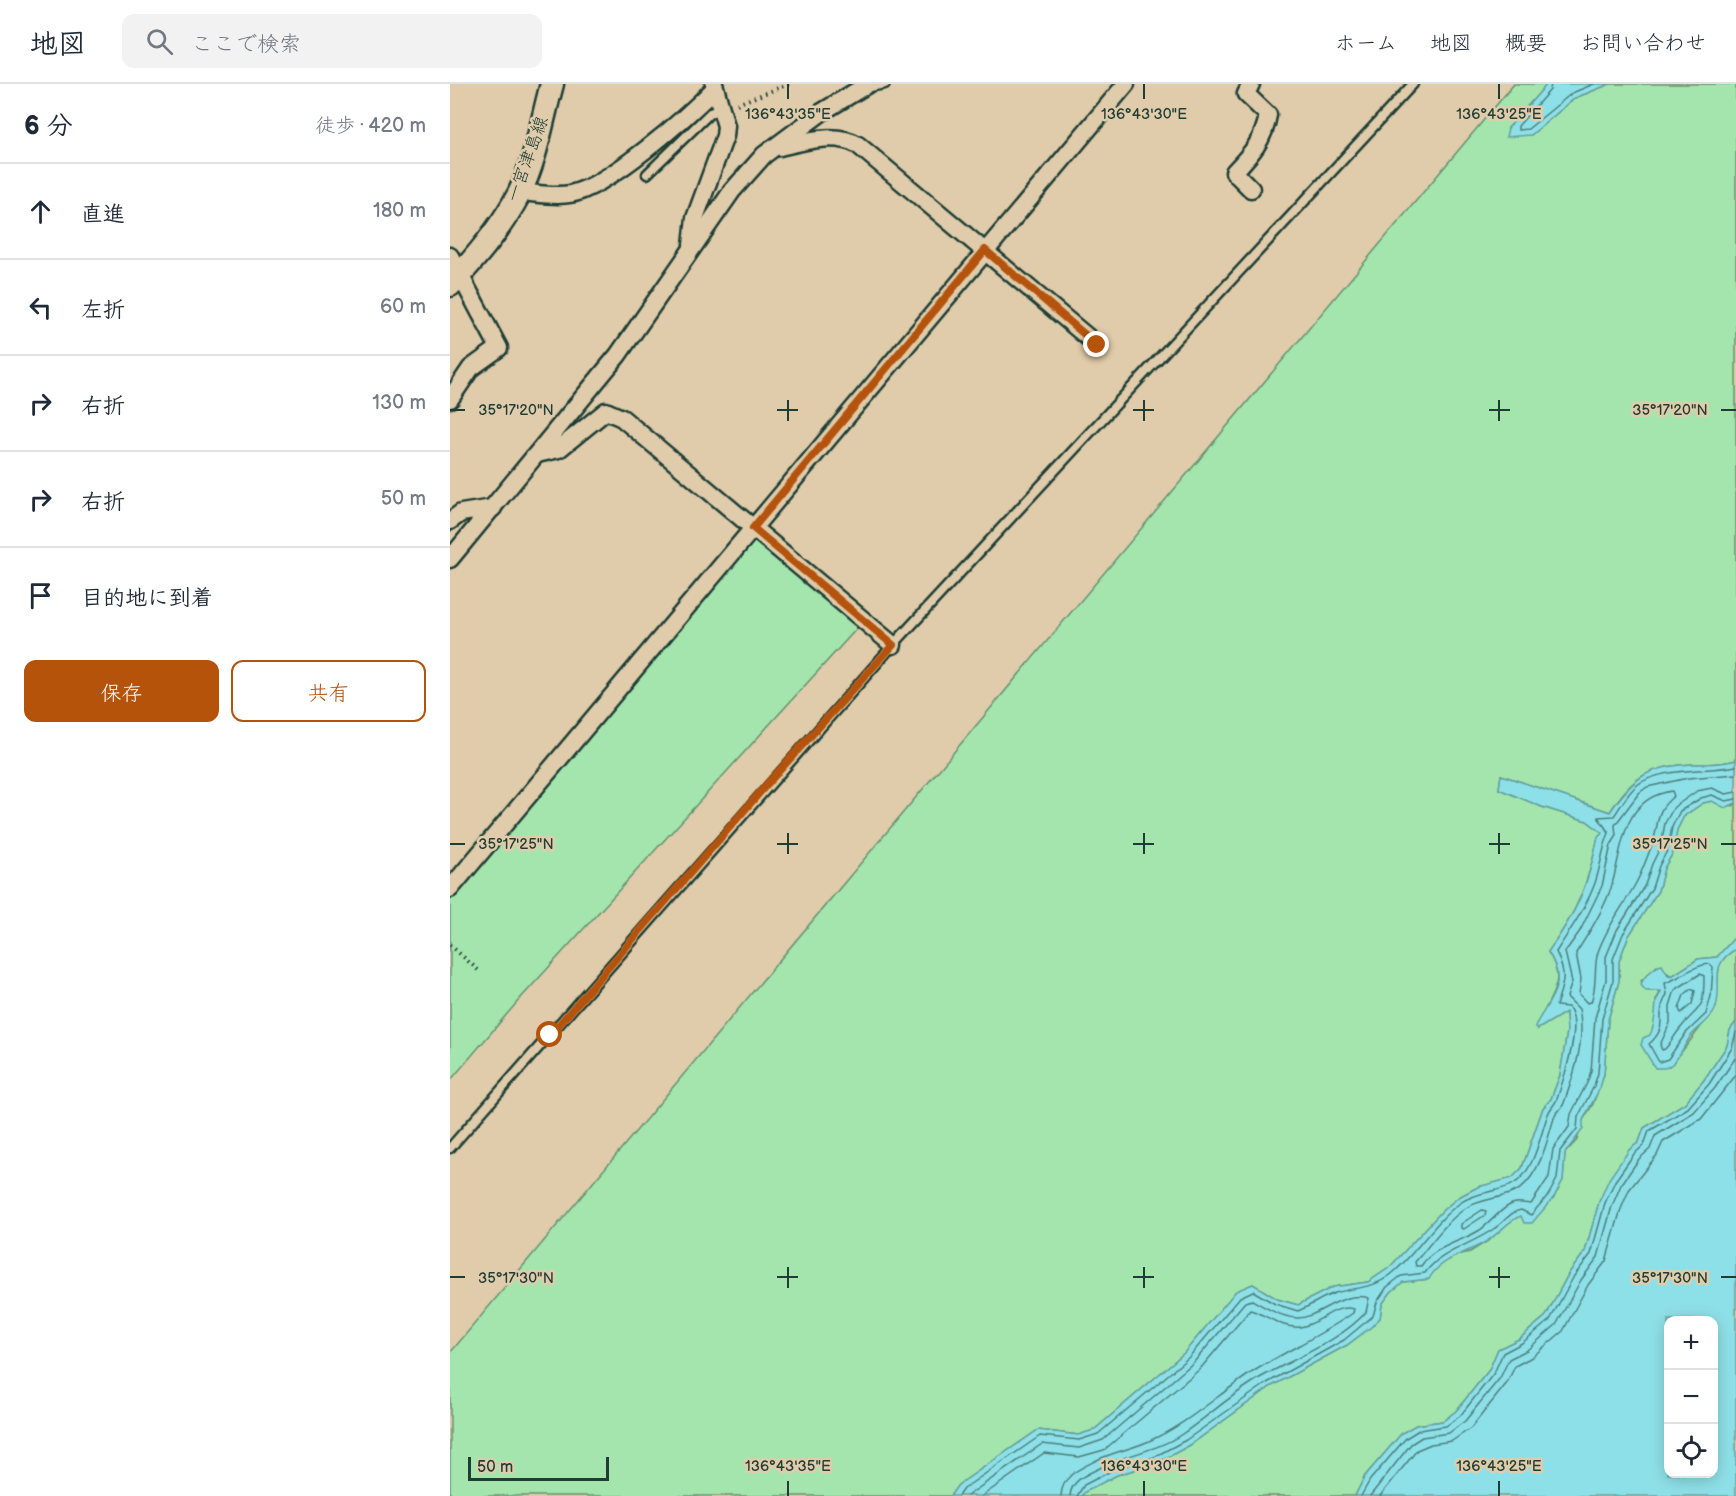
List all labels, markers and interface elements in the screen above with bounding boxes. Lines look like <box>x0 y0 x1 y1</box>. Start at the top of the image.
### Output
search box <box>122 14 542 68</box>
icon: search <box>143 25 176 58</box>
text: 地図 <box>30 28 86 61</box>
text: ここで検索 <box>191 31 301 58</box>
text: ホーム <box>1335 31 1397 56</box>
text: 地図 <box>1430 31 1472 56</box>
text: 概要 <box>1505 31 1547 56</box>
text: お問い合わせ <box>1580 31 1706 56</box>
text: 136°43'35"E <box>745 105 831 124</box>
text: 136°43'30"E <box>1101 105 1187 124</box>
text: 136°43'25"E <box>1456 105 1542 124</box>
text: 6 分 <box>24 111 73 142</box>
street label: 一宮津島線 <box>502 113 553 205</box>
text: 徒歩 · 420 m <box>315 114 426 138</box>
icon: ahead <box>24 195 57 228</box>
text: 180 m <box>373 199 426 223</box>
text: 直進 <box>81 201 125 228</box>
icon: left <box>24 291 57 324</box>
text: 60 m <box>380 295 426 319</box>
text: 左折 <box>81 297 125 324</box>
route end <box>1083 331 1109 357</box>
icon: right <box>24 387 57 420</box>
text: 130 m <box>372 391 426 415</box>
text: 右折 <box>81 393 125 420</box>
text: 35°17'20"N <box>478 401 554 420</box>
text: 35°17'20"N <box>1632 401 1708 420</box>
icon: right <box>24 483 57 516</box>
text: 50 m <box>381 487 426 511</box>
text: 右折 <box>81 489 125 516</box>
icon: arrive <box>24 579 57 612</box>
text: 目的地に到着 <box>81 585 213 612</box>
button: 保存 <box>24 660 219 722</box>
button: 共有 <box>231 660 426 722</box>
text: 35°17'25"N <box>478 835 554 854</box>
text: 35°17'25"N <box>1632 835 1708 854</box>
route start <box>536 1021 562 1047</box>
text: 35°17'30"N <box>478 1269 554 1288</box>
text: 35°17'30"N <box>1632 1269 1708 1288</box>
map controls <box>1664 1316 1718 1478</box>
button: + <box>1664 1316 1718 1370</box>
button: − <box>1664 1370 1718 1424</box>
button: locate <box>1664 1424 1718 1478</box>
scale bar <box>468 1454 609 1482</box>
text: 136°43'35"E <box>745 1457 831 1476</box>
text: 136°43'30"E <box>1101 1457 1187 1476</box>
text: 136°43'25"E <box>1456 1457 1542 1476</box>
text: 50 m <box>477 1458 513 1477</box>

